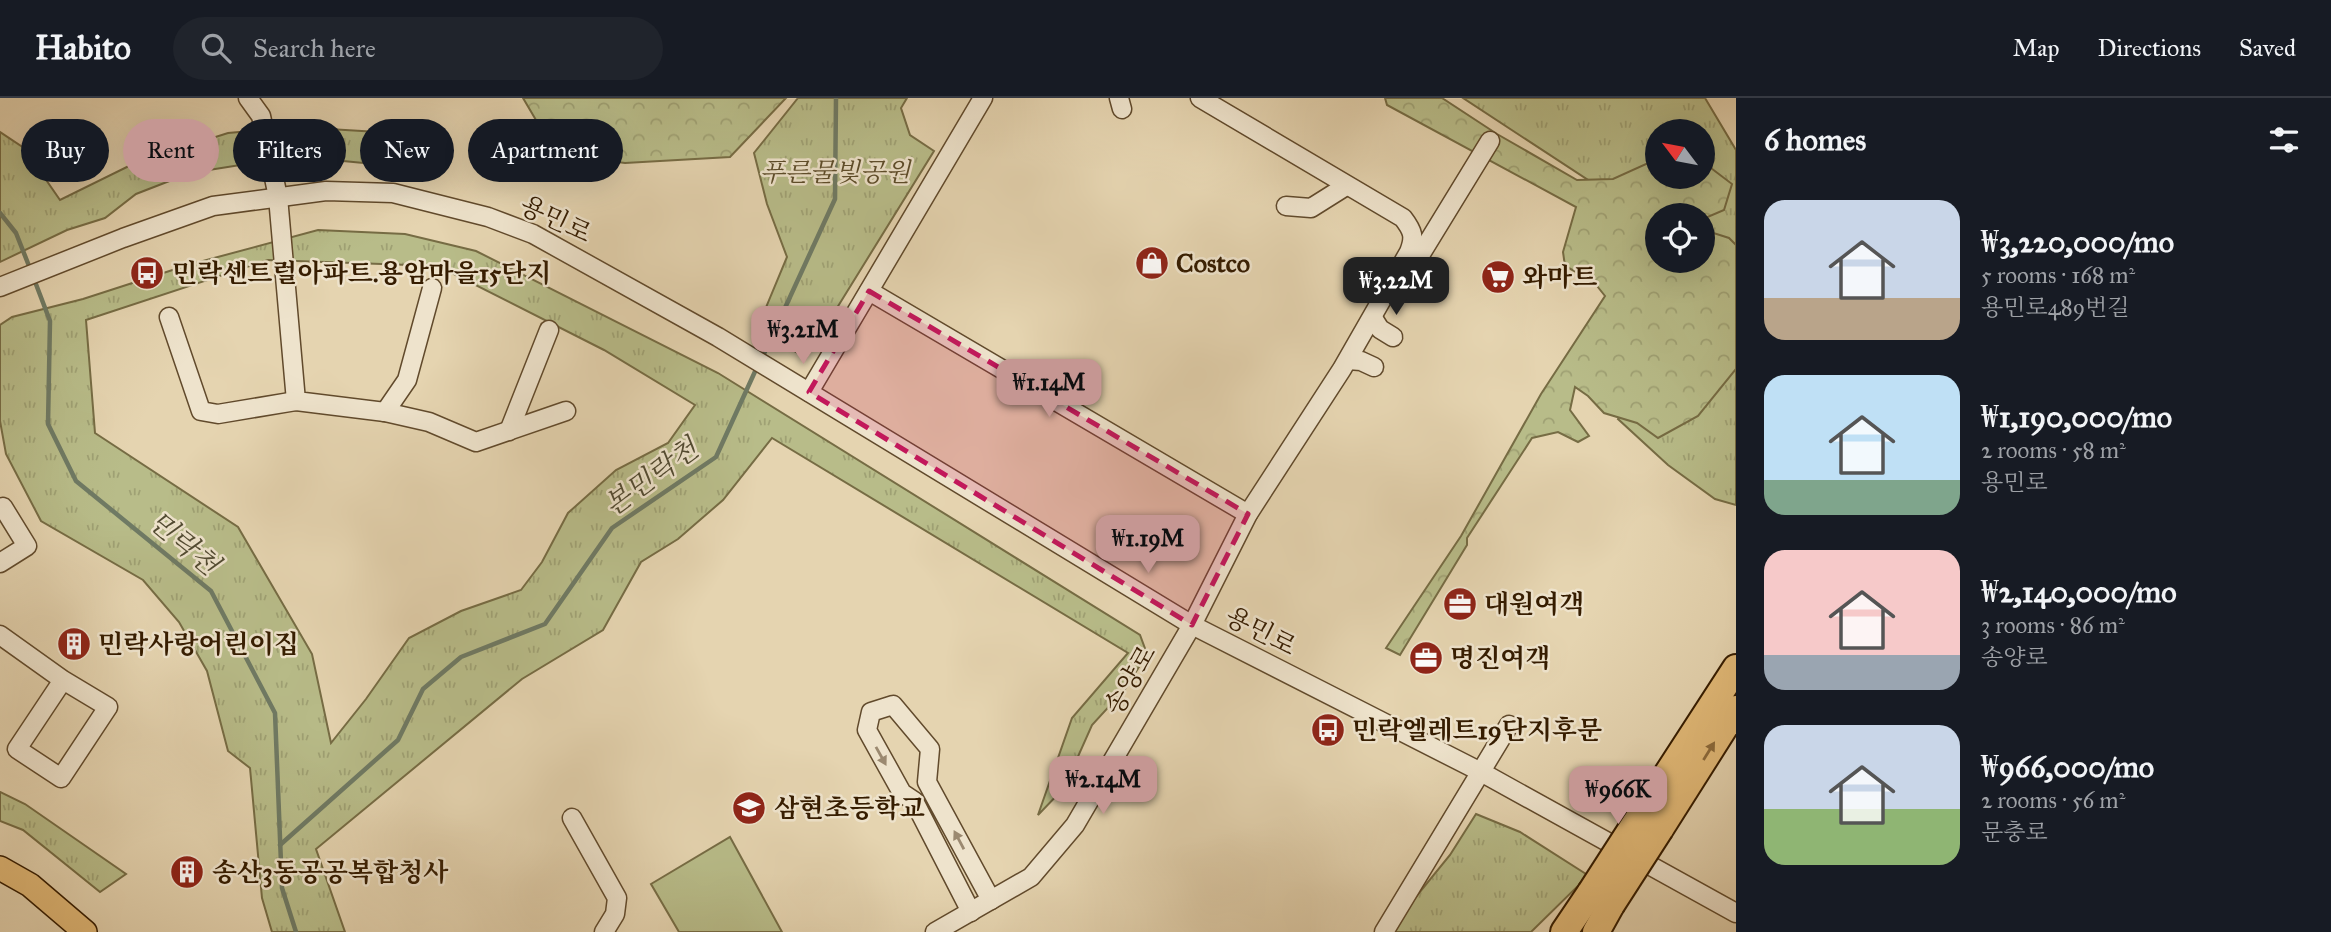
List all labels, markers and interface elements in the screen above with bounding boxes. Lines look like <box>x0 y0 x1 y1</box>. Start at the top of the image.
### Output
search box <box>173 17 663 80</box>
text: Habito <box>35 28 131 68</box>
icon: search <box>197 29 235 67</box>
text: Search here <box>253 32 376 64</box>
text: Map <box>2013 33 2060 63</box>
text: Directions <box>2098 33 2201 63</box>
text: Saved <box>2239 33 2296 63</box>
chip: Buy <box>21 119 109 182</box>
chip: Rent <box>123 119 219 182</box>
chip: Filters <box>233 119 346 182</box>
chip: New <box>360 119 454 182</box>
chip: Apartment <box>468 119 623 182</box>
north arrow <box>1645 119 1715 189</box>
map controls <box>1645 119 1715 273</box>
icon: filters <box>2265 121 2303 159</box>
text: 6 homes <box>1764 122 1866 158</box>
park label: 푸른물빛공원 <box>760 156 912 188</box>
street label: 용민로 <box>515 189 597 249</box>
button: locate <box>1645 203 1715 273</box>
text: ₩3,220,000/mo <box>1981 224 2174 260</box>
icon: home <box>1820 228 1904 312</box>
shop icon: Costco <box>1133 244 1171 282</box>
place label: Costco <box>1176 247 1250 279</box>
bus stop icon: 민락센트럴아파트.용암마을15단지 <box>128 254 166 292</box>
place label: 민락센트럴아파트.용암마을15단지 <box>172 257 551 289</box>
pin: ₩3.22M <box>1339 258 1453 317</box>
supermarket icon: 와마트 <box>1479 258 1517 296</box>
place label: 와마트 <box>1522 261 1597 293</box>
text: 5 rooms · 168 m² <box>1981 261 2135 289</box>
text: ₩3.22M <box>1359 266 1433 294</box>
text: 용민로489번길 <box>1981 293 2130 321</box>
pin: ₩3.21M <box>746 306 860 366</box>
text: ₩3.21M <box>767 315 839 343</box>
pin: ₩1.14M <box>992 360 1106 419</box>
text: ₩1.14M <box>1012 368 1086 396</box>
text: ₩1,190,000/mo <box>1981 399 2172 435</box>
icon: home <box>1820 403 1904 487</box>
water label: 본민락천 <box>597 430 707 523</box>
text: 2 rooms · 58 m² <box>1981 436 2126 464</box>
text: 용민로 <box>1981 468 2048 496</box>
water label: 민락천 <box>142 504 228 584</box>
pin: ₩1.19M <box>1091 516 1205 575</box>
text: ₩1.19M <box>1112 524 1184 552</box>
text: ₩2,140,000/mo <box>1981 574 2177 610</box>
icon: home <box>1820 578 1904 662</box>
office icon: 대원여객 <box>1441 585 1479 623</box>
place label: 대원여객 <box>1484 588 1584 620</box>
street label: 용민로 <box>1220 600 1302 662</box>
text: 3 rooms · 86 m² <box>1981 611 2125 639</box>
building icon: 민락사랑어린이집 <box>55 625 93 663</box>
place label: 민락사랑어린이집 <box>98 628 299 660</box>
street label: 송양로 <box>1097 639 1163 721</box>
office icon: 명진여객 <box>1407 639 1445 677</box>
place label: 명진여객 <box>1450 642 1550 674</box>
text: 송양로 <box>1981 643 2048 671</box>
bus stop icon: 민락엘레트19단지후문 <box>1309 711 1347 749</box>
place label: 민락엘레트19단지후문 <box>1352 714 1602 746</box>
one-way arrow <box>1703 741 1716 760</box>
one-way arrow <box>875 746 887 766</box>
text: ₩966,000/mo <box>1981 749 2154 785</box>
icon: home <box>1820 753 1904 837</box>
pin: ₩2.14M <box>1046 756 1160 816</box>
text: ₩2.14M <box>1065 765 1141 793</box>
pin: ₩966K <box>1569 766 1667 826</box>
text: ₩966K <box>1585 775 1651 803</box>
text: 2 rooms · 56 m² <box>1981 786 2125 814</box>
school or university icon: 삼현초등학교 <box>730 789 768 827</box>
place label: 삼현초등학교 <box>774 792 925 824</box>
text: 문충로 <box>1981 818 2048 846</box>
one-way arrow <box>953 830 965 850</box>
building icon: 송산3동공공복합청사 <box>168 853 206 891</box>
place label: 송산3동공공복합청사 <box>212 856 449 888</box>

